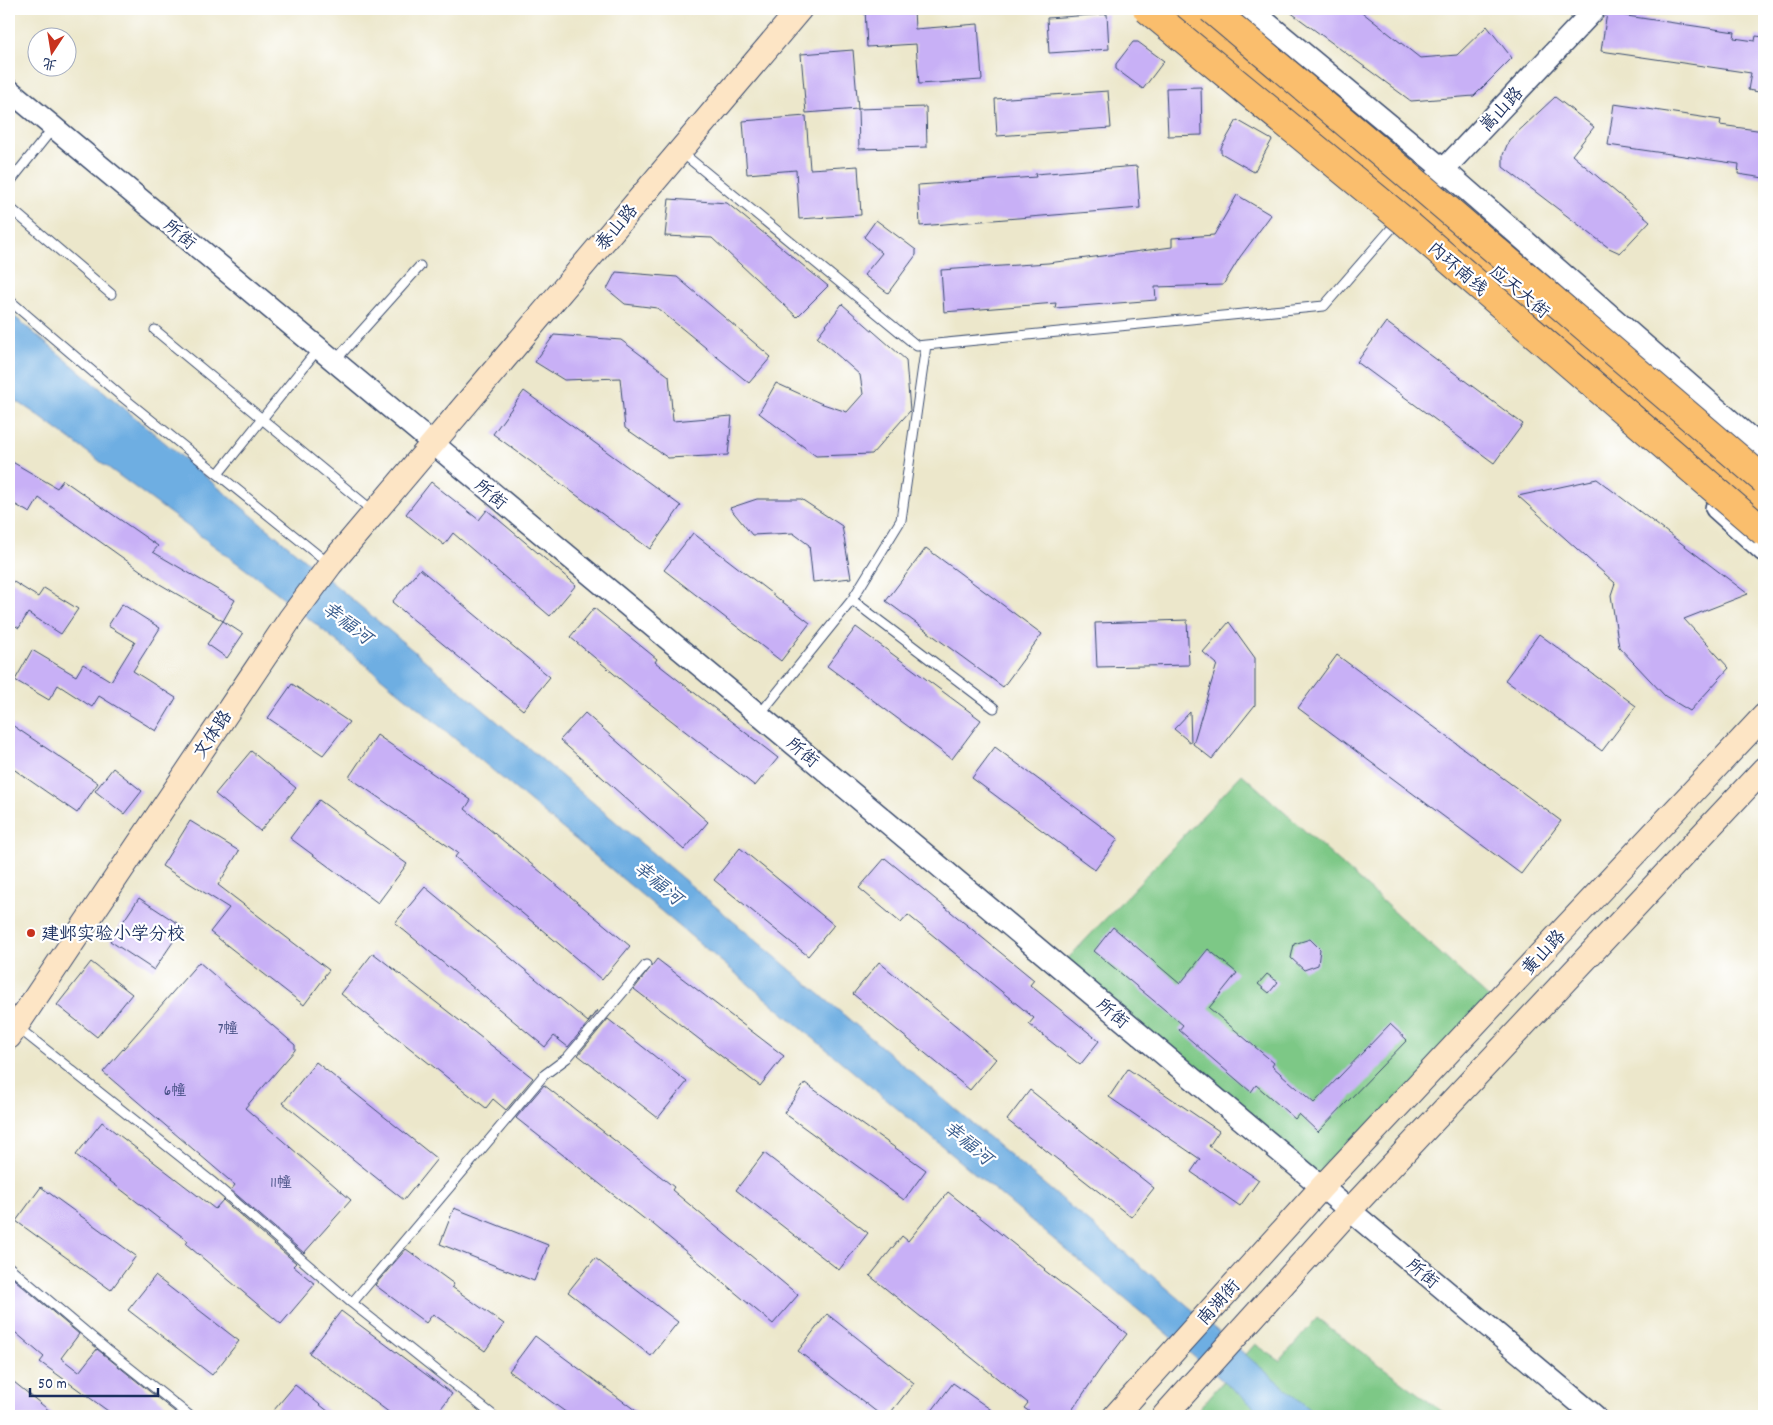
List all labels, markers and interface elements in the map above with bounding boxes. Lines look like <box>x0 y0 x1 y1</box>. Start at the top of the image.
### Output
north arrow <box>28 28 78 78</box>
text: 北 <box>41 52 59 74</box>
street label: 嵩山路 <box>1475 82 1530 139</box>
street label: 泰山路 <box>591 200 645 257</box>
street label: 所街 <box>157 215 200 257</box>
street label: 内环南线 <box>1421 237 1492 303</box>
street label: 应天大街 <box>1483 260 1554 326</box>
street label: 所街 <box>468 475 511 517</box>
water label: 幸福河 <box>315 597 379 655</box>
street label: 文体路 <box>189 706 240 765</box>
street label: 所街 <box>780 733 823 775</box>
water label: 幸福河 <box>626 856 690 915</box>
place label: 建邺实验小学分校 <box>41 923 185 948</box>
street label: 黄山路 <box>1517 925 1572 982</box>
marker: 建邺实验小学分校 <box>25 927 37 939</box>
street label: 所街 <box>1090 994 1133 1036</box>
house number: 7幢 <box>218 1019 238 1041</box>
house number: 6幢 <box>164 1081 186 1103</box>
water label: 幸福河 <box>936 1116 1000 1175</box>
house number: 11幢 <box>270 1173 292 1195</box>
street label: 所街 <box>1400 1254 1443 1296</box>
street label: 南湖街 <box>1193 1275 1247 1332</box>
scale bar <box>30 1365 158 1397</box>
text: 50 m <box>38 1374 67 1396</box>

